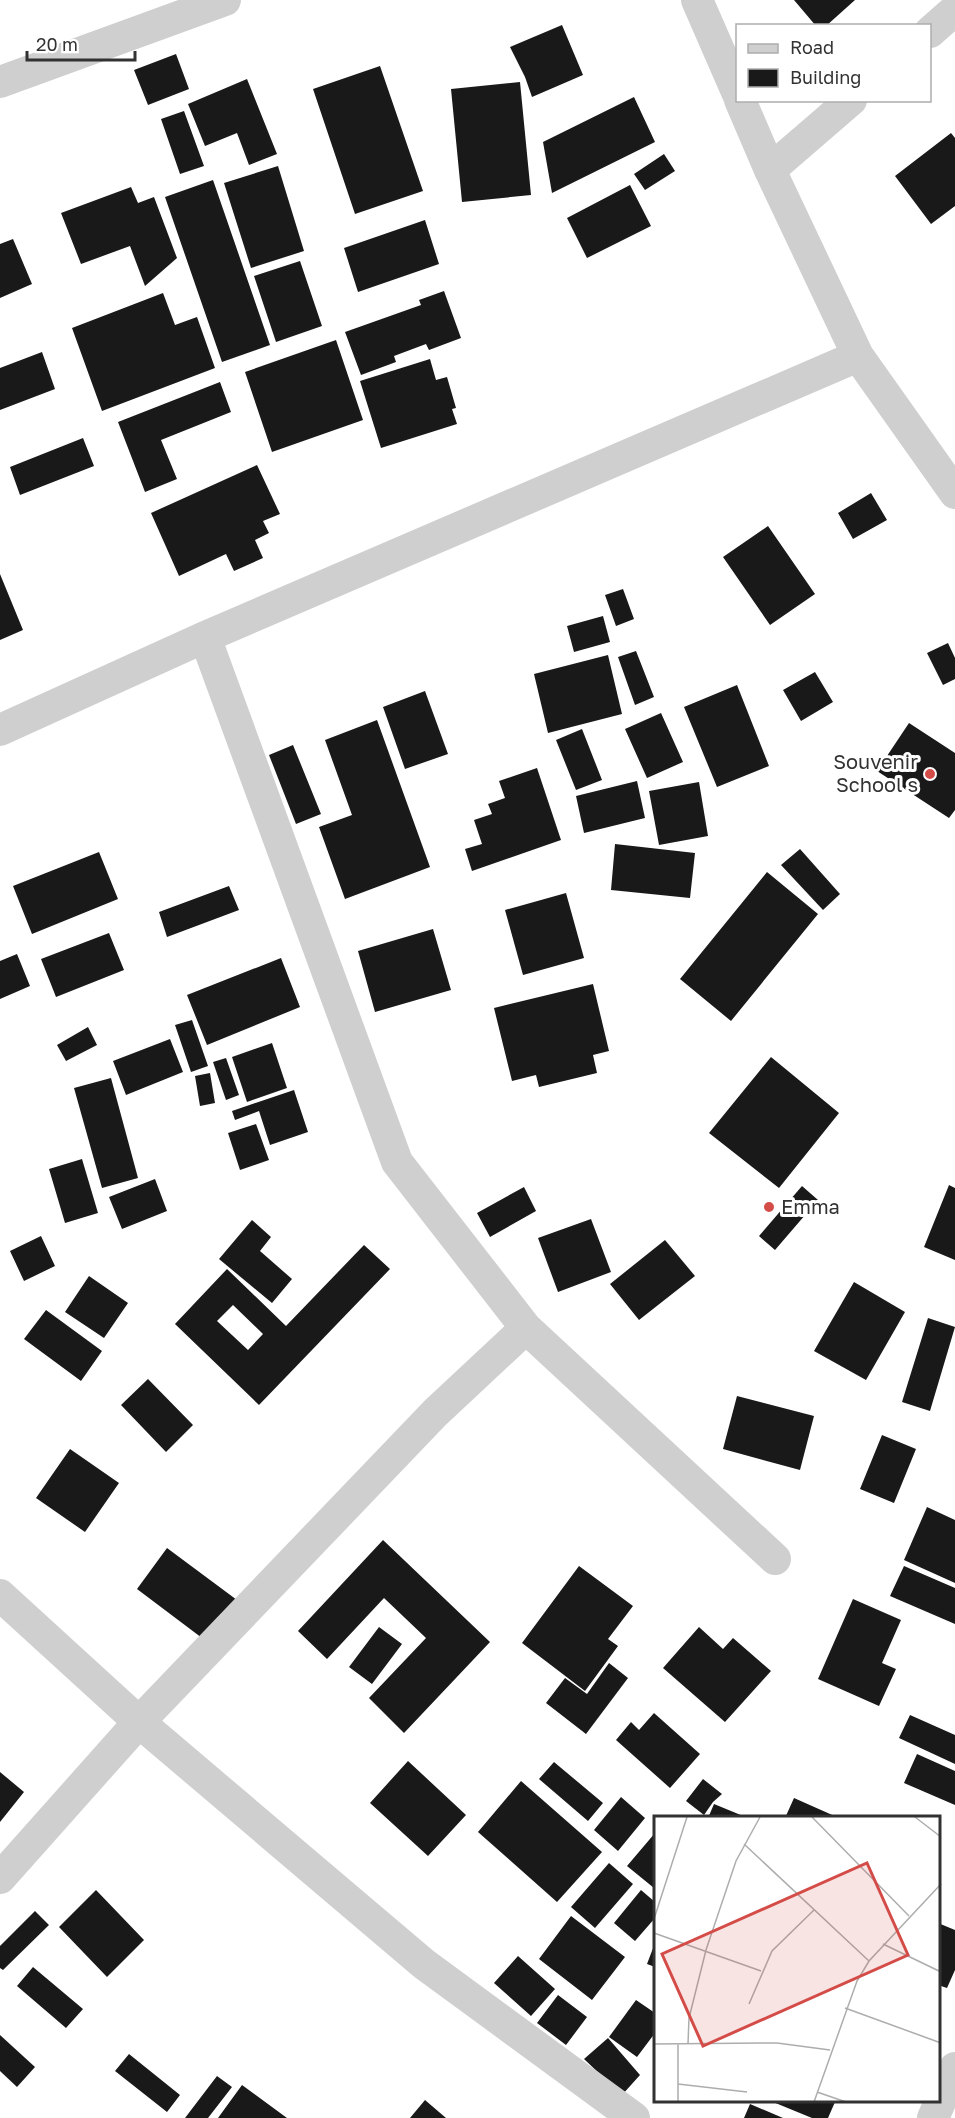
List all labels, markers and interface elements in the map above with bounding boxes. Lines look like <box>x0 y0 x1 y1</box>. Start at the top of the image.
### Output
scale bar <box>27 24 135 62</box>
legend <box>736 24 931 102</box>
text: 20 m <box>36 33 78 55</box>
text: Road <box>790 36 834 58</box>
text: Building <box>790 66 861 88</box>
place label: Souvenir School s <box>833 749 918 796</box>
marker: Souvenir School s <box>923 767 937 781</box>
place label: Emma <box>781 1194 840 1218</box>
marker: Emma <box>762 1200 776 1214</box>
inset map <box>654 1816 940 2103</box>

